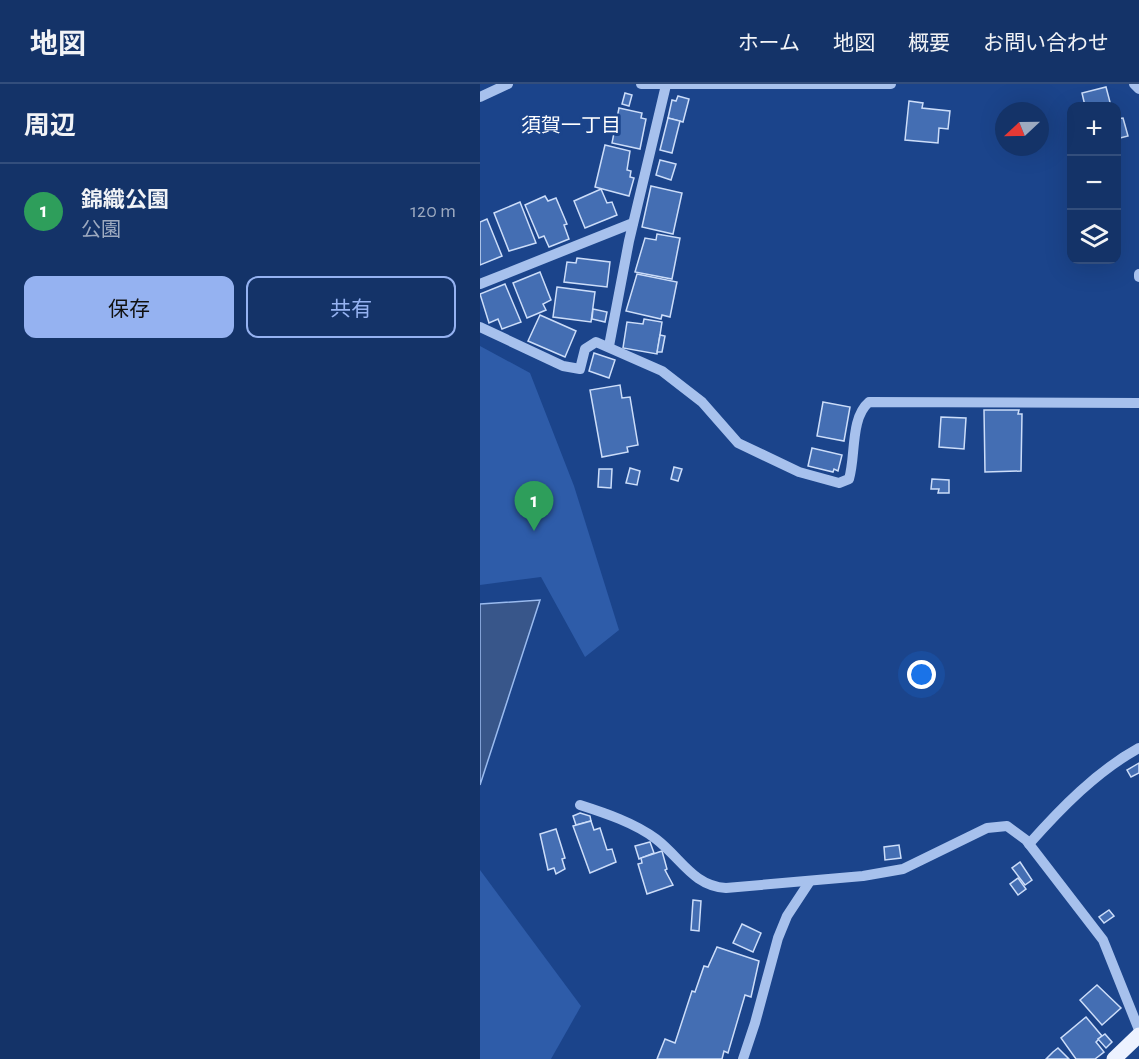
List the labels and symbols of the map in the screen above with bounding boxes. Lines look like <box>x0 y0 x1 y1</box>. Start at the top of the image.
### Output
north arrow <box>995 102 1049 156</box>
district label: 須賀一丁目 <box>521 115 621 136</box>
pin: 1 <box>514 482 554 531</box>
your location <box>907 660 936 689</box>

